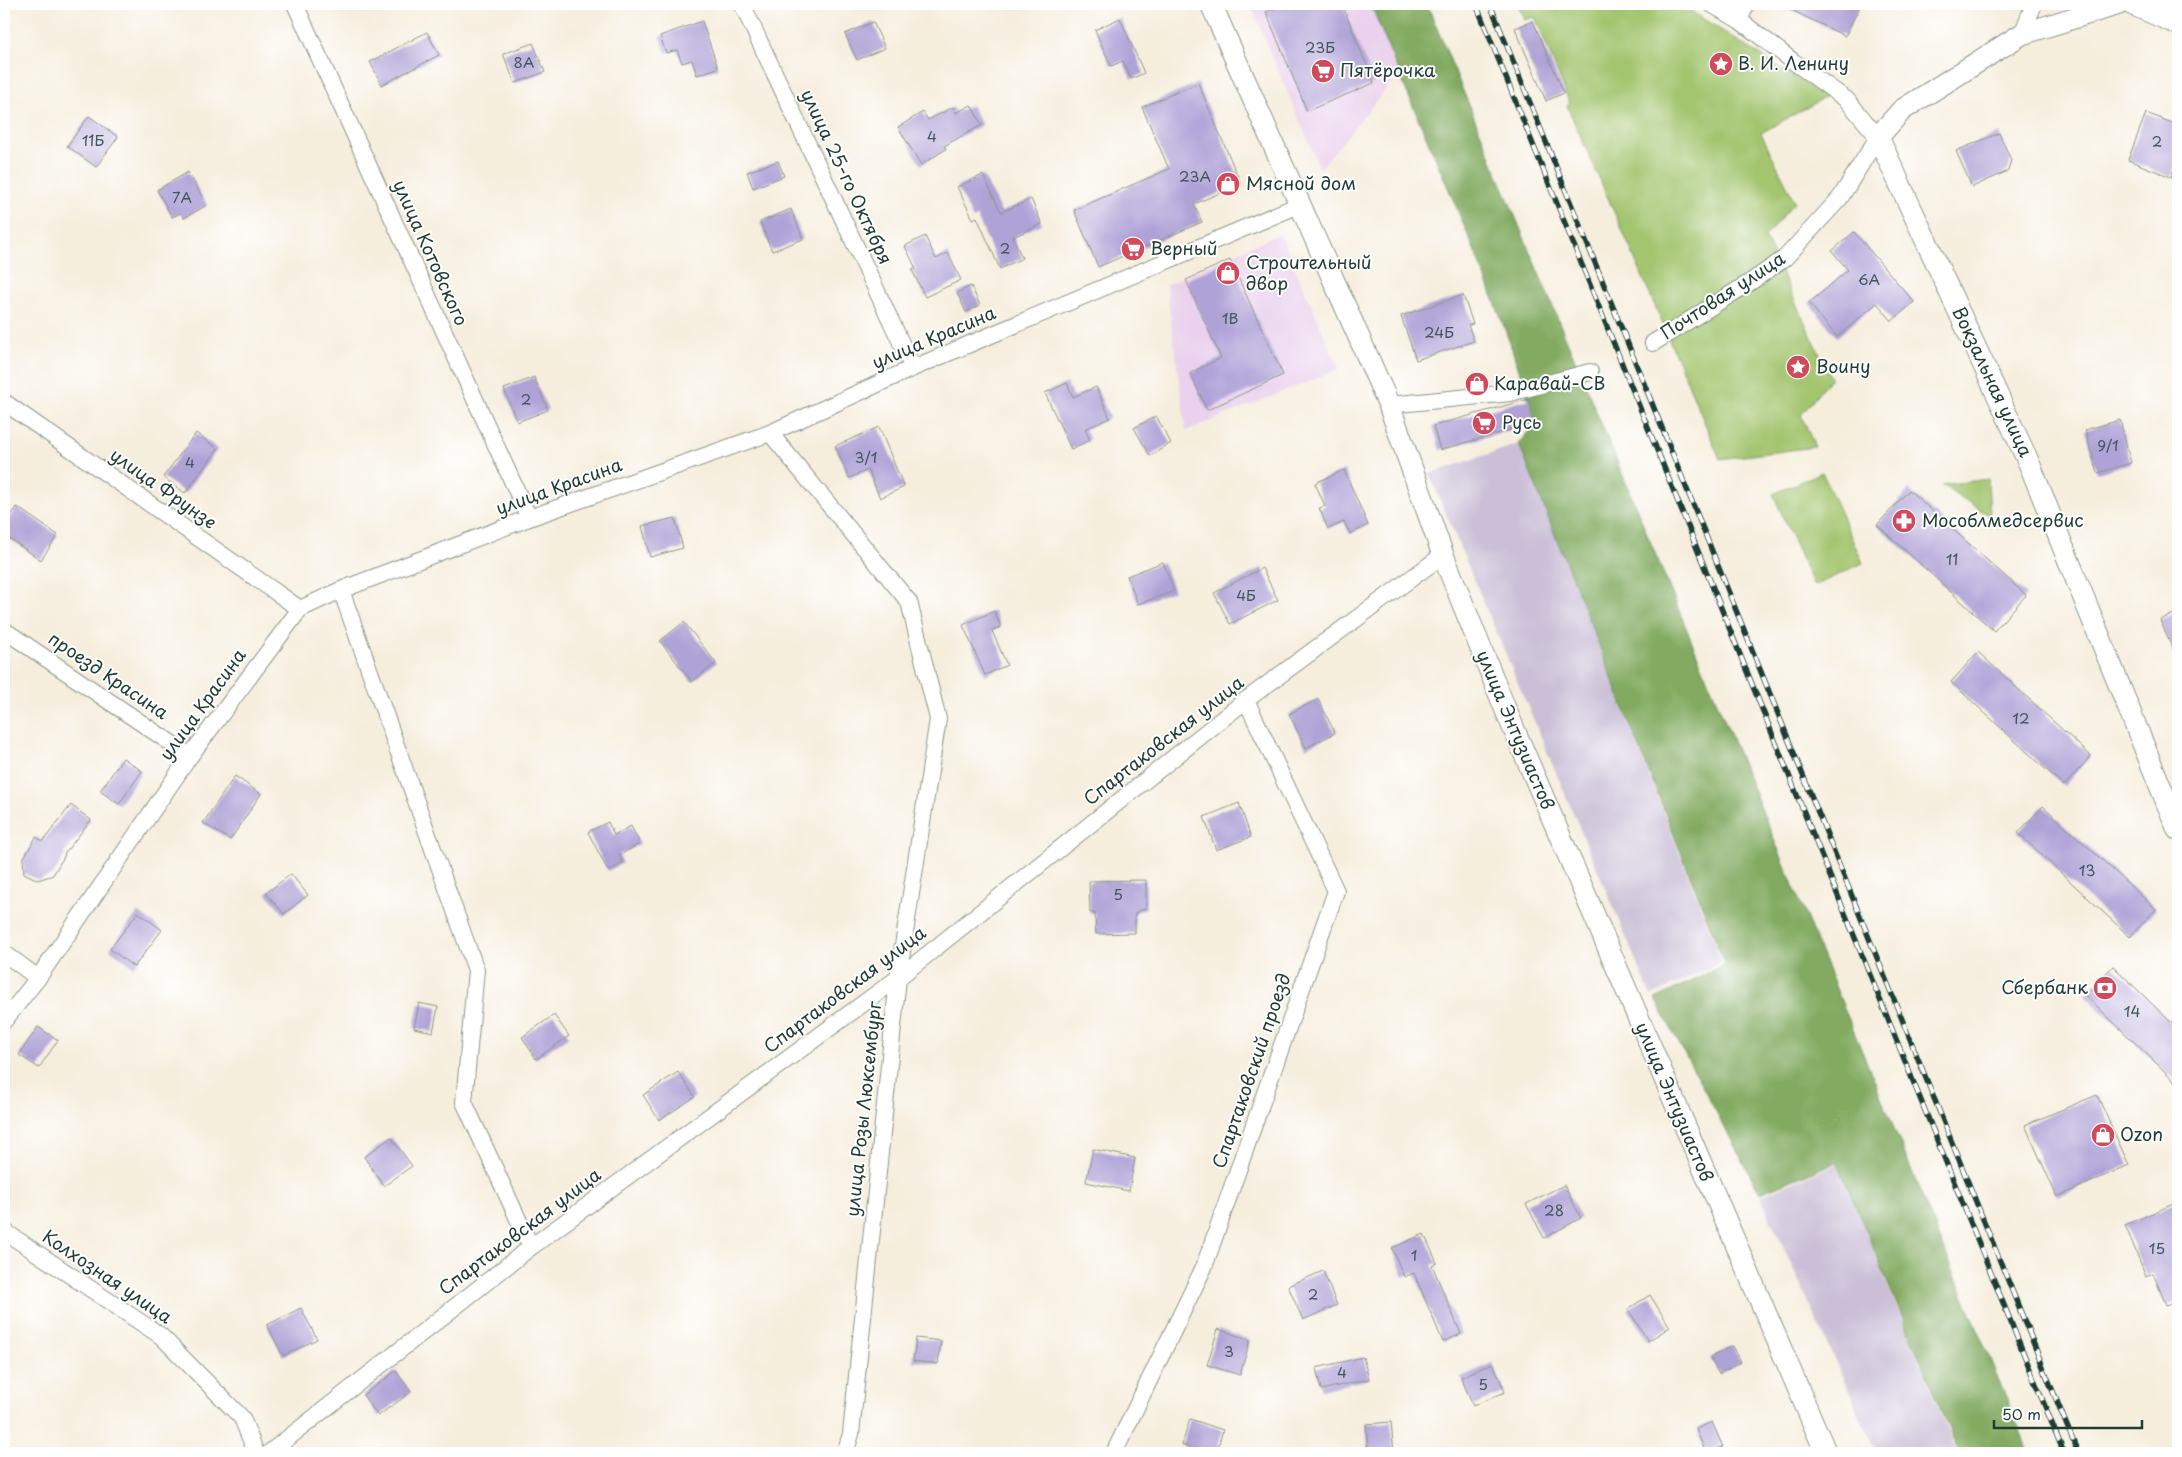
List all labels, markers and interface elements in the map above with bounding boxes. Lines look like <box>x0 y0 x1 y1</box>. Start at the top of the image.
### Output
house number: 23Б <box>1305 35 1335 58</box>
place label: В. И. Ленину <box>1738 49 1849 76</box>
house number: 8А <box>514 50 534 73</box>
place icon: В. И. Ленину <box>1708 51 1734 77</box>
place label: Пятёрочка <box>1340 56 1436 83</box>
supermarket icon: Пятёрочка <box>1310 58 1336 84</box>
street label: улица 25-го Октября <box>795 84 900 268</box>
house number: 4 <box>927 124 937 147</box>
house number: 11Б <box>82 128 104 151</box>
house number: 2 <box>2152 129 2162 152</box>
house number: 23А <box>1179 164 1211 187</box>
place label: Мясной дом <box>1246 169 1356 196</box>
shop icon: Мясной дом <box>1215 171 1241 197</box>
street label: улица Котовского <box>387 175 476 330</box>
house number: 7А <box>172 185 192 208</box>
place label: Верный <box>1150 234 1217 261</box>
house number: 2 <box>1000 236 1010 259</box>
supermarket icon: Верный <box>1120 236 1146 262</box>
street label: Почтовая улица <box>1655 244 1790 345</box>
place label: Строительный двор <box>1246 248 1371 296</box>
shop icon: Строительный двор <box>1215 260 1241 286</box>
house number: 6А <box>1858 267 1880 290</box>
street label: улица Красина <box>867 298 1000 375</box>
street label: Вокзальная улица <box>1947 302 2040 462</box>
house number: 1В <box>1222 306 1238 329</box>
house number: 24Б <box>1424 320 1454 343</box>
place label: Воину <box>1816 352 1871 379</box>
place icon: Воину <box>1785 354 1811 380</box>
place label: Каравай-СВ <box>1494 369 1605 396</box>
shop icon: Каравай-СВ <box>1464 371 1490 397</box>
house number: 2 <box>521 387 531 410</box>
place label: Русь <box>1502 408 1541 435</box>
supermarket icon: Русь <box>1471 410 1497 436</box>
house number: 9/1 <box>2097 433 2119 456</box>
street label: улица Фрунзе <box>105 441 223 535</box>
house number: 3/1 <box>855 445 877 468</box>
house number: 4 <box>185 450 195 473</box>
street label: улица Красина <box>492 450 626 521</box>
place label: Мособлмедсервис <box>1922 506 2084 533</box>
pharmacy icon: Мособлмедсервис <box>1891 508 1917 534</box>
house number: 11 <box>1946 547 1958 570</box>
house number: 4Б <box>1236 583 1256 606</box>
street label: проезд Красина <box>43 624 175 725</box>
street label: улица Красина <box>152 642 252 766</box>
street label: улица Энтузиастов <box>1471 646 1562 813</box>
street label: Спартаковская улица <box>1077 668 1250 811</box>
house number: 12 <box>2012 706 2030 729</box>
house number: 13 <box>2079 858 2095 881</box>
house number: 5 <box>1113 882 1123 905</box>
street label: Спартаковская улица <box>757 918 931 1059</box>
street label: Спартаковский проезд <box>1204 969 1297 1172</box>
place label: Сбербанк <box>2001 973 2088 1000</box>
bank icon: Сбербанк <box>2092 975 2118 1001</box>
street label: улица Розы Люксембург <box>838 999 887 1218</box>
house number: 14 <box>2124 999 2140 1022</box>
street label: улица Энтузиастов <box>1630 1018 1721 1185</box>
place label: Ozon <box>2120 1120 2163 1147</box>
shop icon: Ozon <box>2090 1122 2116 1148</box>
street label: Спартаковская улица <box>432 1160 606 1301</box>
house number: 28 <box>1544 1198 1564 1221</box>
street label: Колхозная улица <box>38 1222 179 1330</box>
house number: 15 <box>2149 1236 2165 1259</box>
house number: 1 <box>1411 1243 1417 1266</box>
house number: 2 <box>1308 1282 1318 1305</box>
house number: 3 <box>1224 1339 1234 1362</box>
house number: 4 <box>1337 1360 1347 1383</box>
house number: 5 <box>1478 1372 1488 1395</box>
scale bar <box>1994 1397 2142 1429</box>
text: 50 m <box>2002 1402 2041 1425</box>

